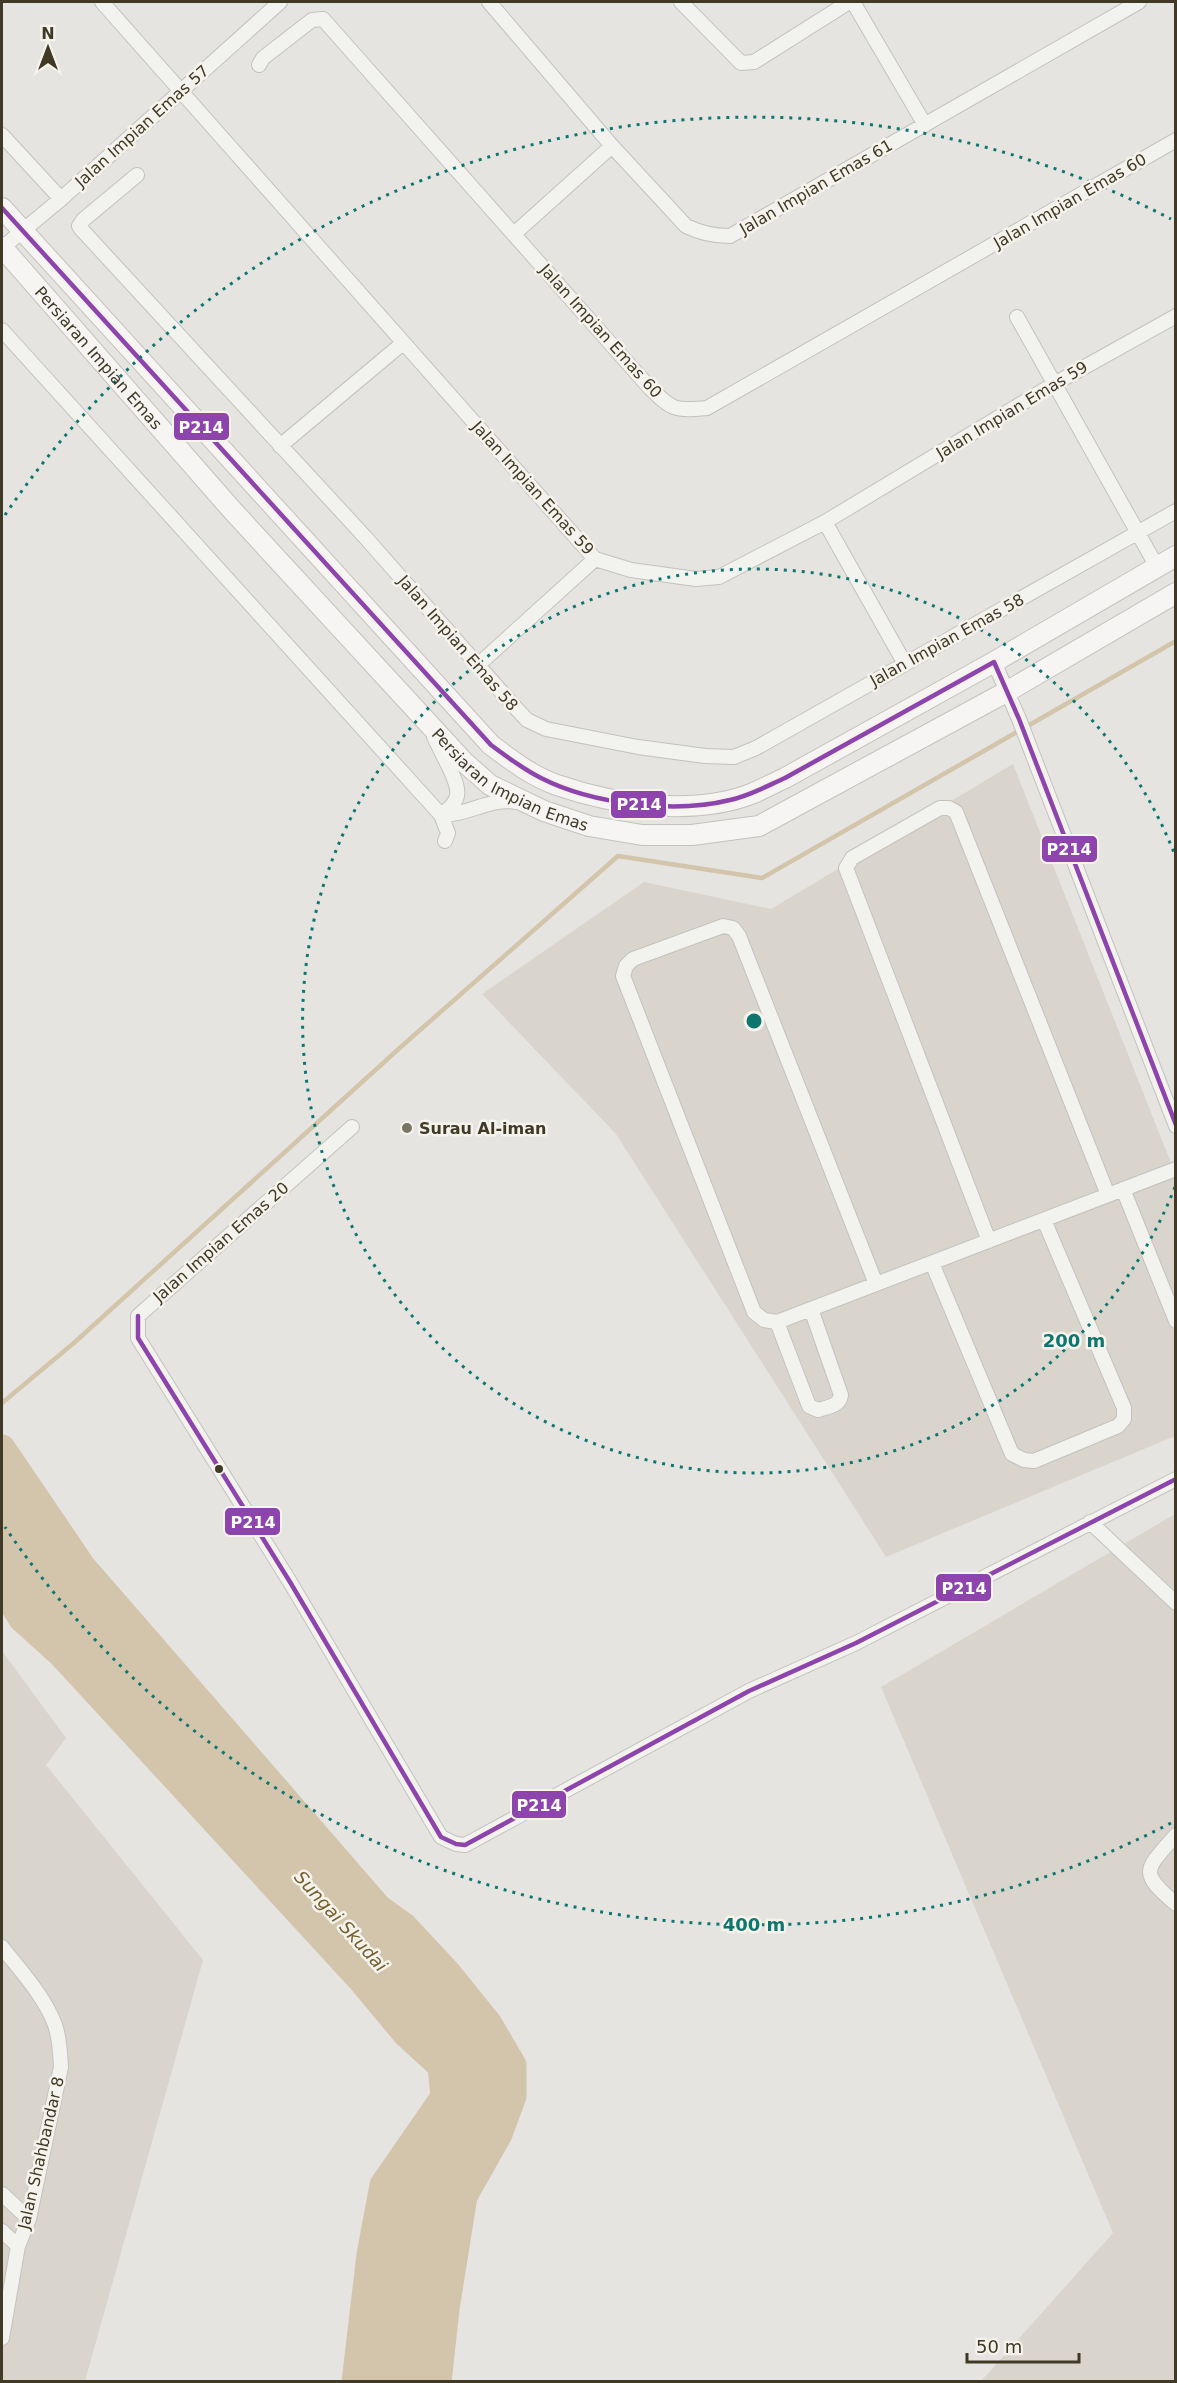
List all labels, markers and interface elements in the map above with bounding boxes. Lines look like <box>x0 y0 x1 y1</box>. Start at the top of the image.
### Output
north arrow <box>18 18 78 78</box>
text: N <box>41 24 55 43</box>
street label: Jalan Impian Emas 57 <box>71 61 213 192</box>
street label: Jalan Impian Emas 61 <box>735 135 896 239</box>
street label: Jalan Impian Emas 60 <box>989 149 1150 253</box>
street label: Jalan Impian Emas 60 <box>535 260 666 402</box>
street label: Persiaran Impian Emas <box>31 282 166 433</box>
street label: Jalan Impian Emas 59 <box>932 357 1091 463</box>
line badge: P214 <box>173 412 230 441</box>
street label: Jalan Impian Emas 59 <box>467 417 598 559</box>
text: P214 <box>178 418 224 437</box>
street label: Jalan Impian Emas 58 <box>393 571 522 715</box>
street label: Jalan Impian Emas 58 <box>866 590 1027 691</box>
street label: Persiaran Impian Emas <box>428 724 591 835</box>
line badge: P214 <box>610 790 667 819</box>
text: P214 <box>616 795 662 814</box>
line badge: P214 <box>1041 835 1098 863</box>
text: P214 <box>1046 840 1092 859</box>
centre of rings <box>744 1011 764 1031</box>
place label: Surau Al-iman <box>419 1119 546 1138</box>
marker: Surau Al-iman <box>400 1121 414 1135</box>
street label: Jalan Impian Emas 20 <box>149 1178 293 1307</box>
text: 200 m <box>1043 1330 1105 1351</box>
unlabelled marker <box>213 1463 225 1475</box>
line badge: P214 <box>224 1507 281 1536</box>
text: P214 <box>230 1513 276 1532</box>
line badge: P214 <box>935 1573 992 1602</box>
text: P214 <box>941 1579 987 1598</box>
line badge: P214 <box>511 1790 567 1819</box>
text: P214 <box>516 1796 562 1815</box>
water label: Sungai Skudai <box>290 1866 392 1976</box>
text: 400 m <box>723 1914 785 1935</box>
street label: Jalan Shahbandar 8 <box>14 2075 68 2232</box>
scale bar <box>967 2326 1080 2364</box>
text: 50 m <box>976 2336 1022 2357</box>

